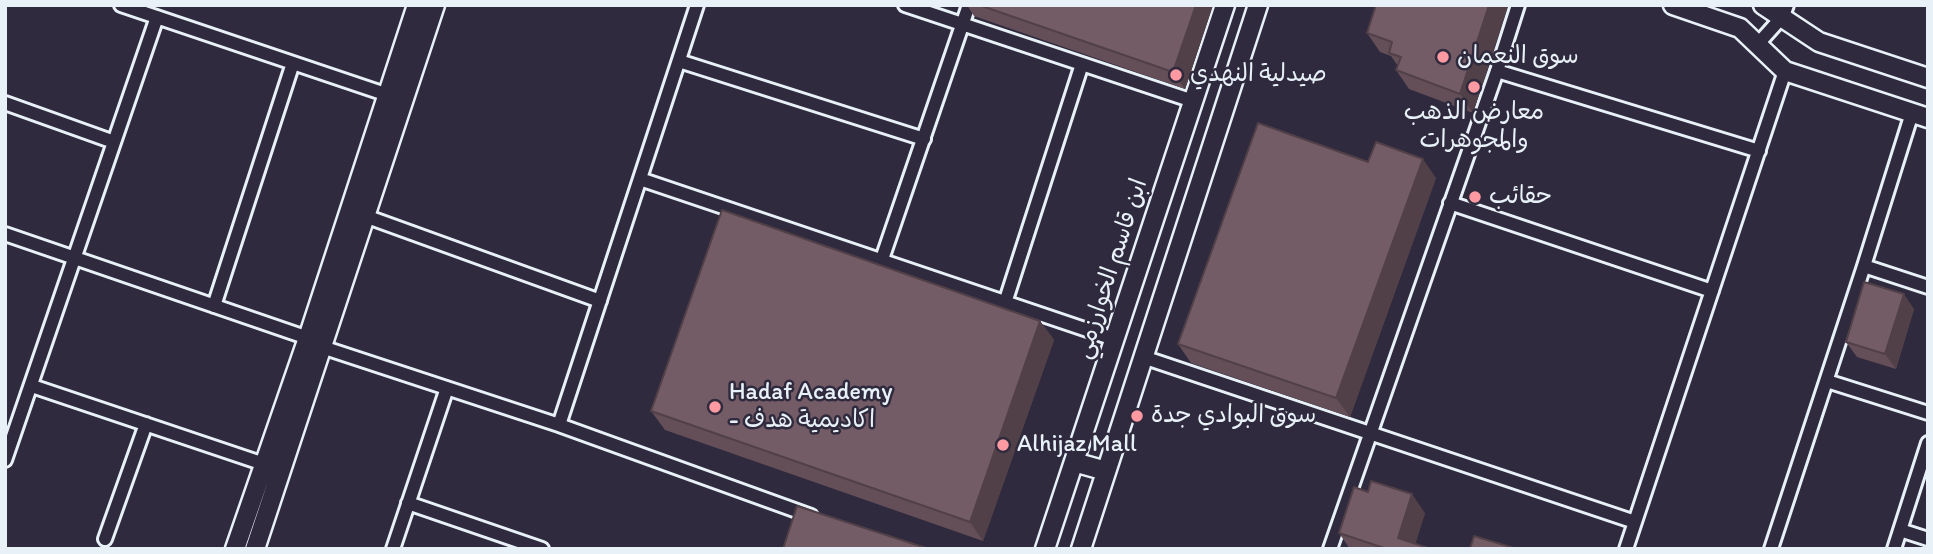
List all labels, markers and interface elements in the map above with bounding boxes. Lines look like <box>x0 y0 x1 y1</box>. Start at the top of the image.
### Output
place label: سوق النعمان <box>1457 43 1579 71</box>
marker: سوق النعمان <box>1435 49 1451 65</box>
place label: صيدلية النهدي <box>1190 61 1327 89</box>
marker: صيدلية النهدي <box>1168 67 1184 83</box>
marker: معارض الذهب والمجوهرات <box>1466 79 1482 95</box>
place label: معارض الذهب والمجوهرات <box>1404 99 1544 155</box>
street label: ابن قاسم الخوارزمي <box>1069 175 1155 363</box>
place label: حقائب <box>1489 183 1552 211</box>
marker: حقائب <box>1467 189 1483 205</box>
place label: Hadaf Academy - اكاديمية هدف <box>729 379 892 435</box>
marker: Hadaf Academy - اكاديمية هدف <box>707 399 723 415</box>
place label: سوق البوادي جدة <box>1151 402 1316 430</box>
marker: سوق البوادي جدة <box>1129 408 1145 424</box>
place label: Alhijaz Mall <box>1017 431 1137 459</box>
marker: Alhijaz Mall <box>995 437 1011 453</box>

